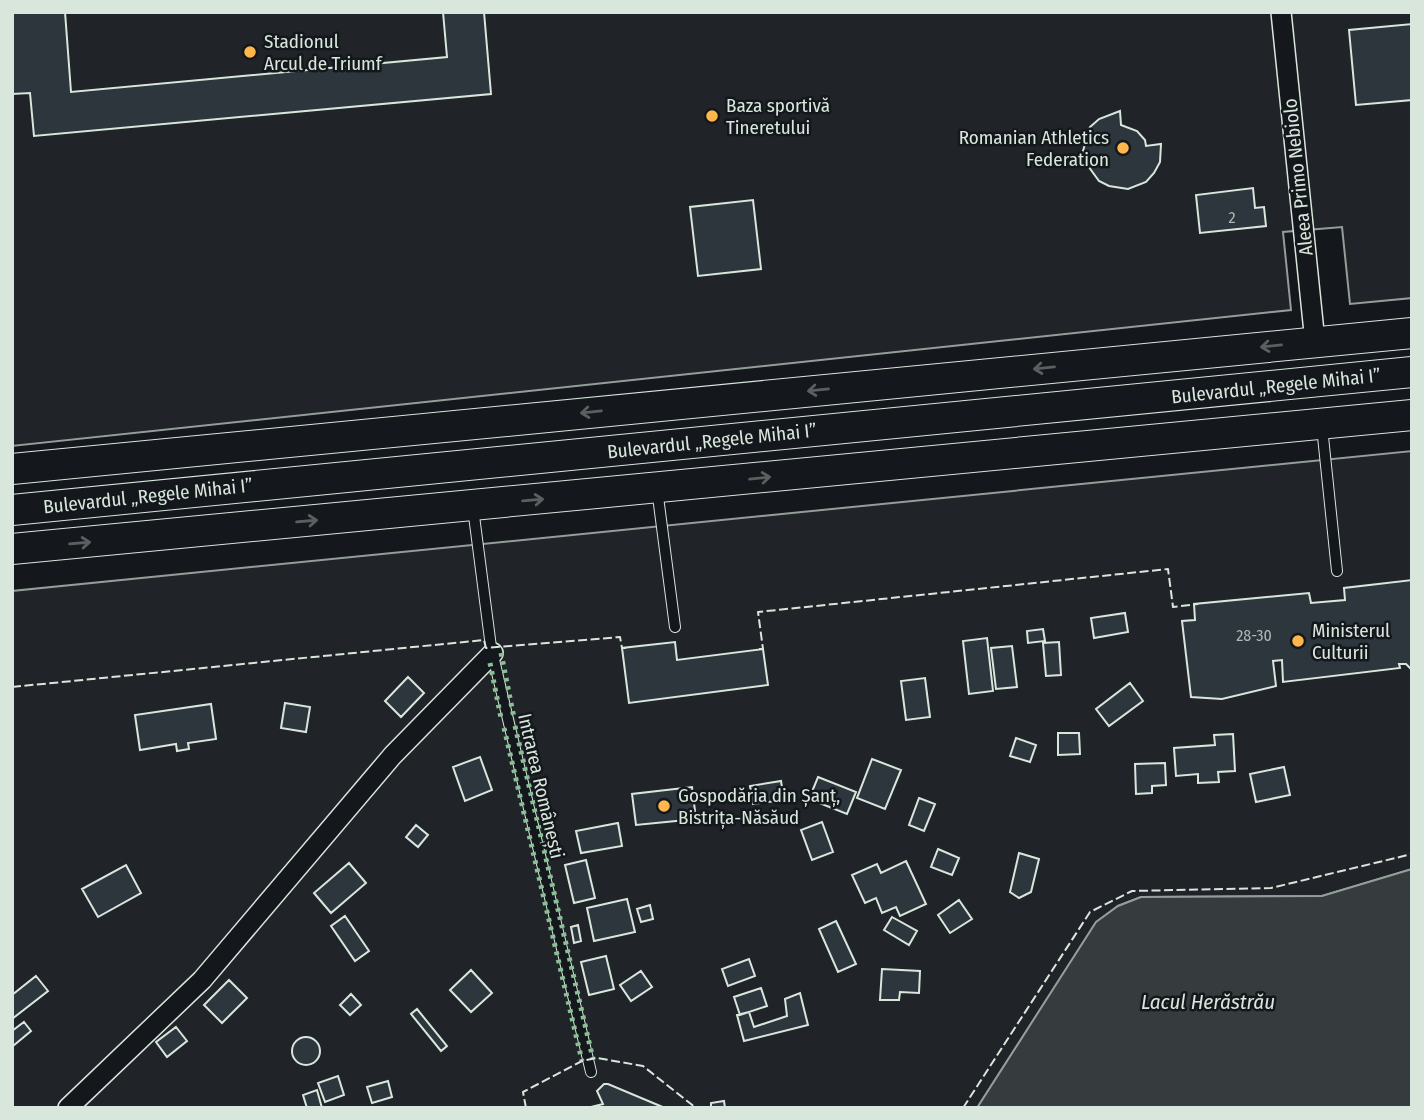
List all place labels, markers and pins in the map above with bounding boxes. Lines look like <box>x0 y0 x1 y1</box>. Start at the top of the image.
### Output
place label: Stadionul Arcul de Triumf <box>264 30 383 75</box>
marker: Stadionul Arcul de Triumf <box>242 44 258 60</box>
place label: Baza sportivă Tineretului <box>726 94 830 139</box>
marker: Baza sportivă Tineretului <box>704 108 720 124</box>
place label: Romanian Athletics Federation <box>959 126 1109 171</box>
marker: Romanian Athletics Federation <box>1115 140 1131 156</box>
place label: Ministerul Culturii <box>1312 619 1390 664</box>
marker: Ministerul Culturii <box>1290 633 1306 649</box>
place label: Gospodăria din Șanț, Bistrița-Năsăud <box>678 784 840 829</box>
marker: Gospodăria din Șanț, Bistrița-Năsăud <box>656 798 672 814</box>

